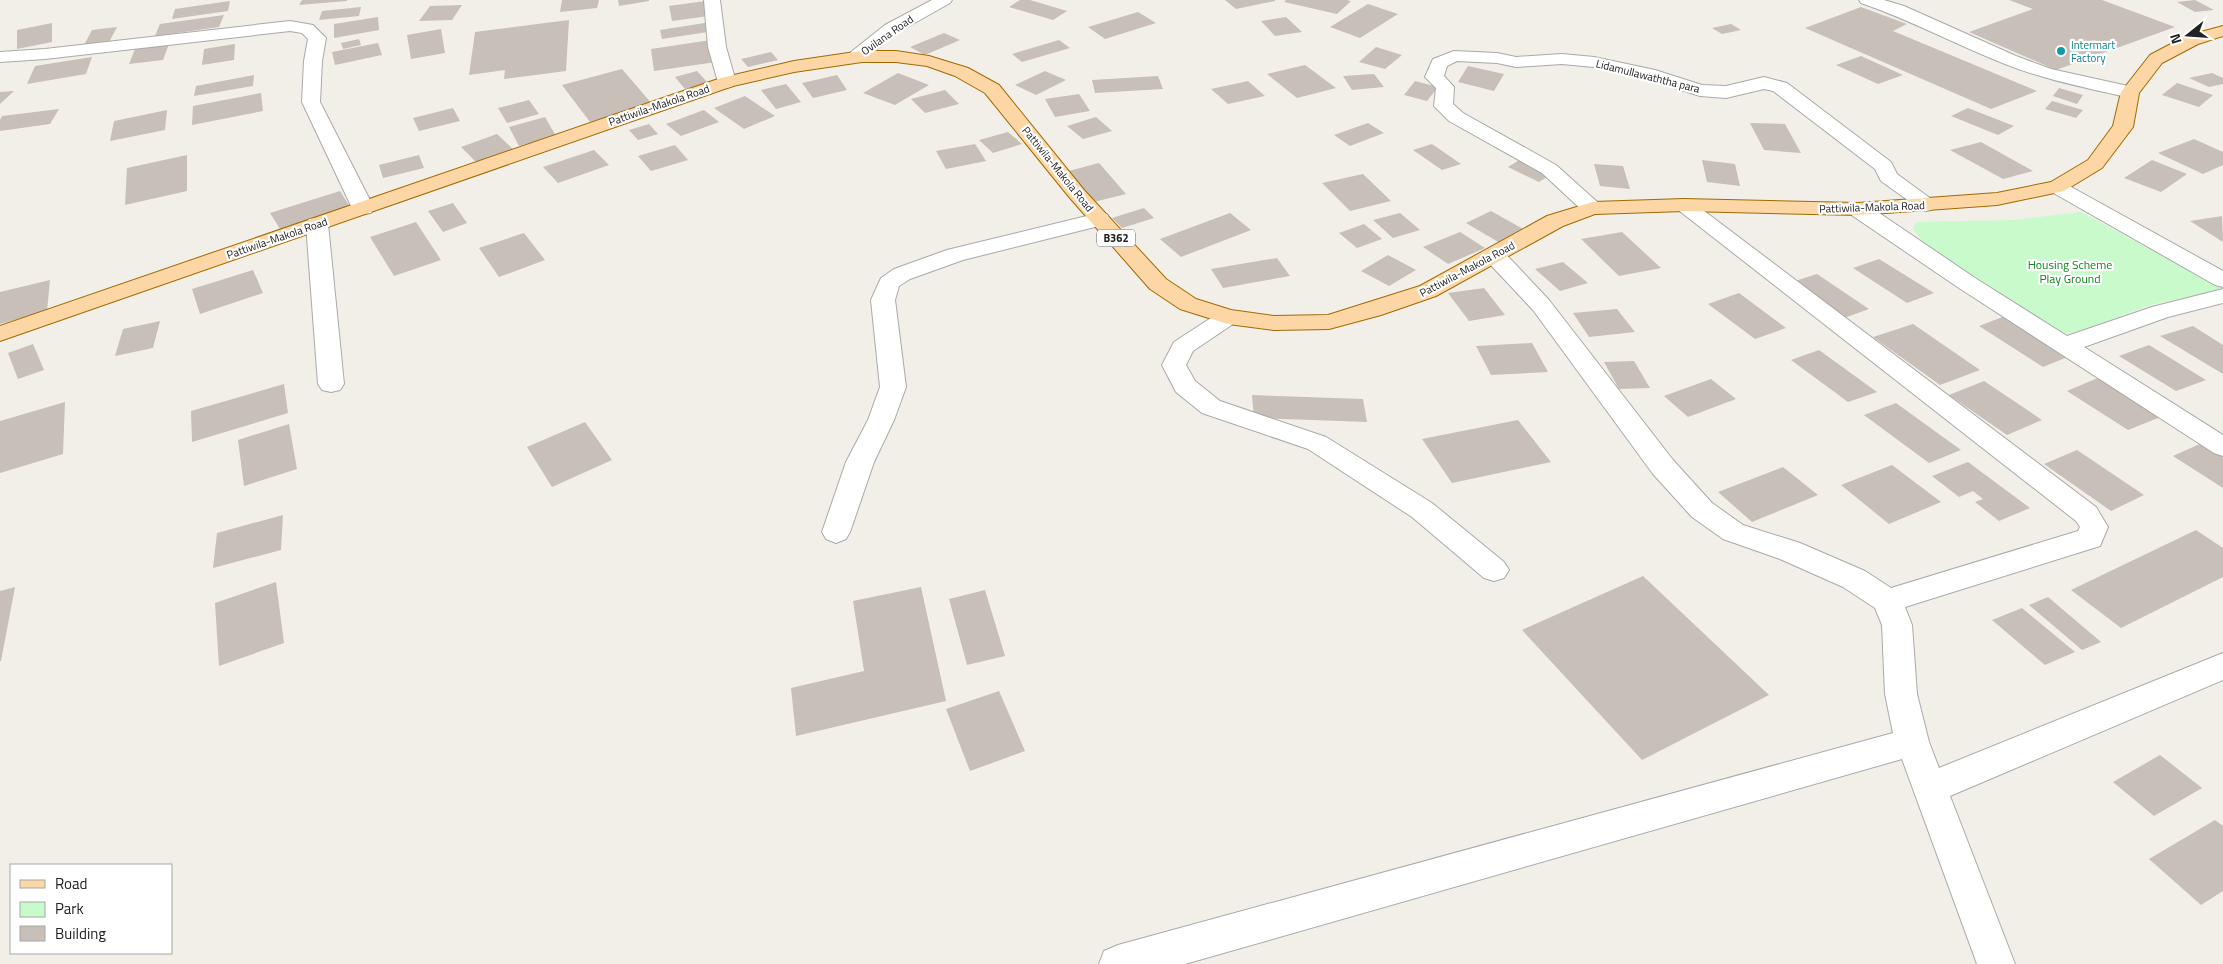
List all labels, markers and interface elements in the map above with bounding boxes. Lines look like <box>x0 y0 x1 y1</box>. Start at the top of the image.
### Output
north arrow <box>2163 10 2213 60</box>
street label: Ovilana Road <box>858 11 917 59</box>
text: N <box>2164 31 2187 47</box>
place label: Intermart Factory <box>2071 37 2115 66</box>
marker: Intermart Factory <box>2055 45 2067 57</box>
street label: Lidamullawaththa para <box>1594 55 1702 97</box>
street label: Pattiwila-Makola Road <box>606 80 712 130</box>
street label: Pattiwila-Makola Road <box>1019 123 1098 215</box>
street label: Pattiwila-Makola Road <box>1819 197 1925 217</box>
street label: Pattiwila-Makola Road <box>224 213 330 263</box>
road number: B362 <box>1097 230 1135 247</box>
street label: Pattiwila-Makola Road <box>1417 237 1518 301</box>
park label: Housing Scheme Play Ground <box>2028 255 2112 288</box>
legend <box>10 864 172 954</box>
text: Road <box>55 872 87 895</box>
text: Park <box>55 897 84 920</box>
text: Building <box>55 922 106 945</box>

